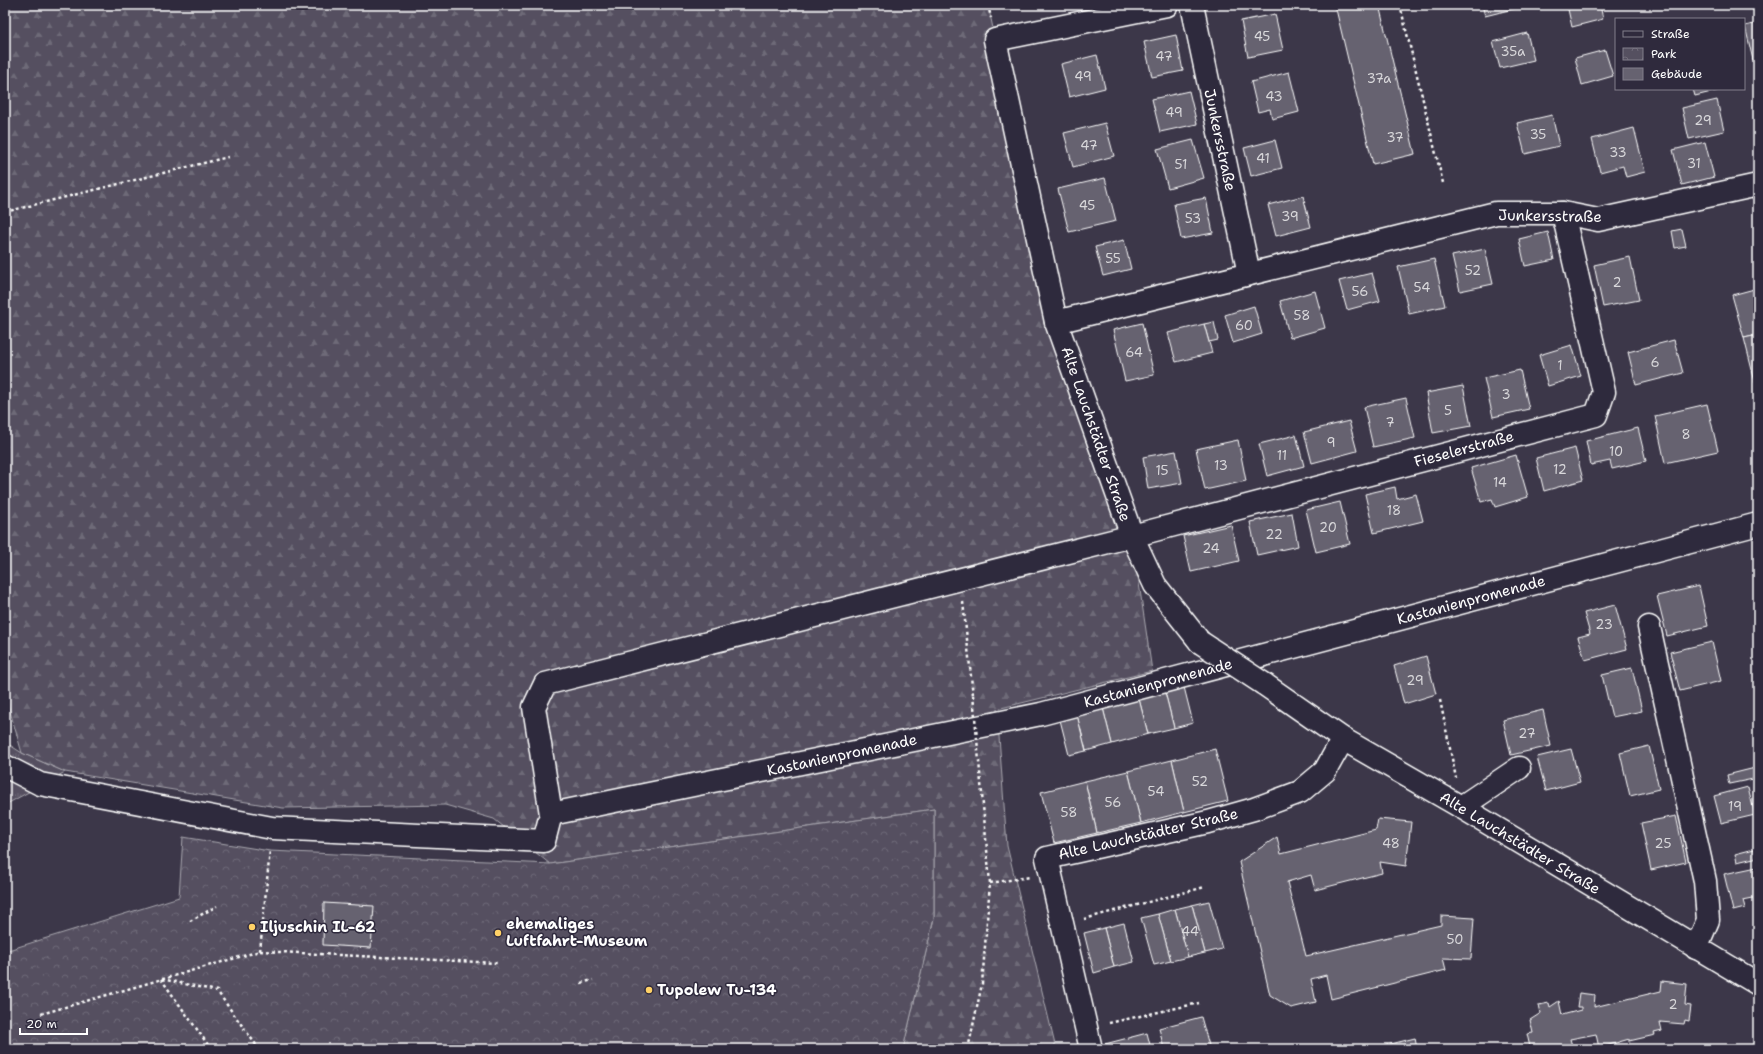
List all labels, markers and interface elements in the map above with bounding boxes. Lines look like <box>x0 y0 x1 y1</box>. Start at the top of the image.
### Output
legend <box>1615 18 1745 90</box>
text: Straße <box>1651 26 1690 42</box>
house number: 45 <box>1254 28 1270 45</box>
house number: 35a <box>1501 43 1525 60</box>
text: Park <box>1651 46 1677 62</box>
house number: 47 <box>1155 48 1173 65</box>
text: Gebäude <box>1651 66 1702 82</box>
house number: 49 <box>1074 68 1092 85</box>
house number: 37a <box>1367 70 1391 87</box>
street label: Junkersstraße <box>1199 87 1241 193</box>
house number: 43 <box>1265 88 1283 105</box>
house number: 49 <box>1165 104 1183 121</box>
house number: 29 <box>1694 112 1712 129</box>
house number: 35 <box>1530 126 1546 143</box>
house number: 37 <box>1386 129 1404 146</box>
house number: 47 <box>1080 137 1098 154</box>
house number: 33 <box>1609 144 1627 161</box>
house number: 41 <box>1256 150 1270 167</box>
house number: 31 <box>1687 155 1701 172</box>
house number: 51 <box>1175 156 1187 173</box>
house number: 45 <box>1079 197 1095 214</box>
street label: Junkersstraße <box>1498 205 1602 227</box>
house number: 39 <box>1281 208 1299 225</box>
house number: 53 <box>1185 210 1201 227</box>
house number: 55 <box>1105 250 1121 267</box>
house number: 52 <box>1465 262 1481 279</box>
house number: 2 <box>1612 274 1622 291</box>
house number: 54 <box>1414 279 1430 296</box>
house number: 56 <box>1352 283 1368 300</box>
house number: 58 <box>1294 307 1310 324</box>
house number: 60 <box>1235 317 1253 334</box>
street label: Alte Lauchstädter Straße <box>1057 344 1135 524</box>
house number: 64 <box>1125 344 1143 361</box>
house number: 6 <box>1650 354 1660 371</box>
house number: 1 <box>1557 357 1563 374</box>
house number: 3 <box>1501 386 1511 403</box>
house number: 5 <box>1444 402 1452 419</box>
house number: 7 <box>1385 414 1395 431</box>
street label: Fieselerstraße <box>1412 426 1516 472</box>
house number: 8 <box>1681 426 1691 443</box>
house number: 9 <box>1326 434 1336 451</box>
house number: 10 <box>1609 443 1623 460</box>
house number: 11 <box>1277 447 1287 464</box>
house number: 13 <box>1214 457 1228 474</box>
house number: 12 <box>1553 461 1567 478</box>
house number: 15 <box>1155 462 1169 479</box>
house number: 14 <box>1493 474 1507 491</box>
house number: 18 <box>1387 502 1401 519</box>
house number: 20 <box>1319 519 1337 536</box>
house number: 22 <box>1265 526 1283 543</box>
house number: 24 <box>1202 540 1220 557</box>
street label: Kastanienpromenade <box>1395 571 1547 629</box>
house number: 23 <box>1595 616 1613 633</box>
street label: Kastanienpromenade <box>1082 654 1234 712</box>
house number: 29 <box>1406 672 1424 689</box>
house number: 27 <box>1518 725 1536 742</box>
street label: Kastanienpromenade <box>765 729 919 781</box>
house number: 52 <box>1192 773 1208 790</box>
house number: 54 <box>1148 783 1164 800</box>
street label: Alte Lauchstädter Straße <box>1436 787 1604 899</box>
house number: 56 <box>1105 794 1121 811</box>
house number: 19 <box>1728 798 1742 815</box>
street label: Alte Lauchstädter Straße <box>1056 804 1240 864</box>
house number: 58 <box>1061 804 1077 821</box>
house number: 48 <box>1382 835 1400 852</box>
house number: 25 <box>1655 835 1671 852</box>
place label: ehemaliges Luftfahrt-Museum <box>506 914 648 951</box>
place label: Iljuschin IL-62 <box>260 917 376 937</box>
marker: Iljuschin IL-62 <box>247 922 257 932</box>
house number: 44 <box>1181 923 1199 940</box>
marker: ehemaliges Luftfahrt-Museum <box>493 928 503 938</box>
house number: 50 <box>1447 931 1463 948</box>
place label: Tupolew Tu-134 <box>657 980 777 1000</box>
marker: Tupolew Tu-134 <box>644 985 654 995</box>
house number: 2 <box>1668 996 1678 1013</box>
scale bar <box>20 1010 87 1036</box>
text: 20 m <box>26 1016 57 1032</box>

